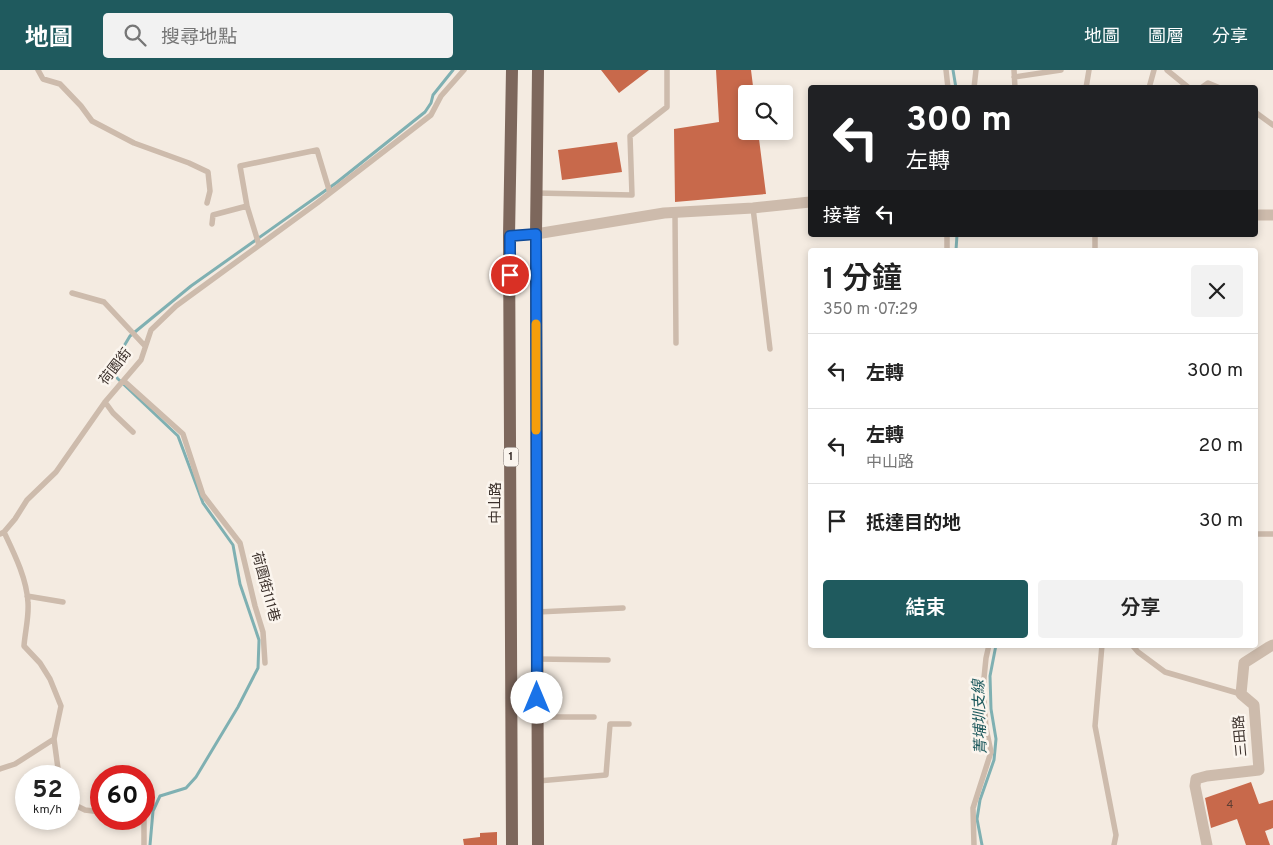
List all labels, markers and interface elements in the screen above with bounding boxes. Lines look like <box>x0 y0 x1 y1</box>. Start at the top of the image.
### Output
search box <box>103 13 453 58</box>
icon: search <box>121 21 149 49</box>
text: 地圖 <box>25 24 73 54</box>
text: 搜尋地點 <box>161 26 237 50</box>
text: 地圖 <box>1084 26 1120 49</box>
text: 圖層 <box>1148 26 1184 49</box>
text: 分享 <box>1212 26 1248 49</box>
map controls <box>738 85 793 140</box>
button: search <box>738 85 793 140</box>
text: 300 m <box>906 99 1012 143</box>
icon: left <box>823 105 888 170</box>
text: 左轉 <box>906 149 950 176</box>
icon: left <box>871 200 899 228</box>
text: 接著 <box>823 205 861 229</box>
pin <box>489 254 531 296</box>
icon: arrive <box>496 261 524 289</box>
text: 1 分鐘 <box>823 262 902 299</box>
button: close <box>1191 265 1243 317</box>
text: 350 m · 07:29 <box>823 300 918 320</box>
street label: 荷園街 <box>96 345 136 389</box>
icon: left <box>823 357 851 385</box>
text: 300 m <box>1187 359 1243 383</box>
text: 左轉 <box>866 362 904 386</box>
text: 左轉 <box>866 424 904 448</box>
icon: left <box>823 432 851 460</box>
text: 20 m <box>1199 434 1243 458</box>
road number: 1 <box>504 448 518 467</box>
text: 中山路 <box>866 453 914 473</box>
street label: 中山路 <box>488 482 505 524</box>
icon: arrive <box>823 507 851 535</box>
text: 30 m <box>1199 509 1243 533</box>
text: 抵達目的地 <box>866 512 961 536</box>
street label: 荷園街111巷 <box>248 550 282 624</box>
button: 結束 <box>823 580 1028 638</box>
button: 分享 <box>1038 580 1243 638</box>
position arrow <box>510 671 562 723</box>
water label: 菁埔圳支線 <box>970 677 992 755</box>
street label: 三田路 <box>1231 714 1251 758</box>
speed limit sign: 60 <box>90 765 155 830</box>
text: 52 <box>32 775 63 807</box>
house number: 4 <box>1227 798 1234 812</box>
text: km/h <box>33 802 62 818</box>

